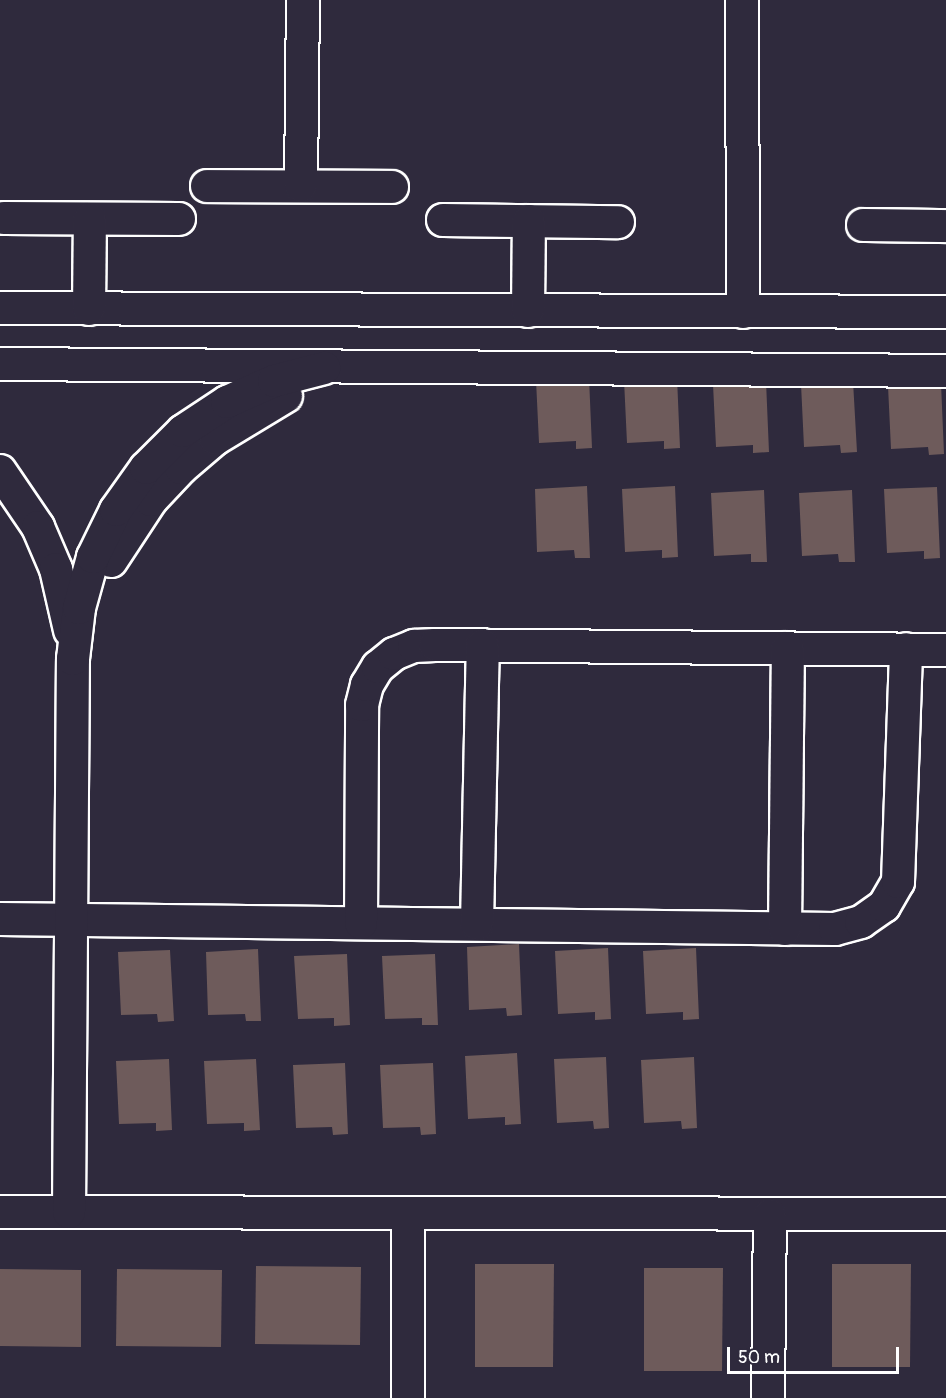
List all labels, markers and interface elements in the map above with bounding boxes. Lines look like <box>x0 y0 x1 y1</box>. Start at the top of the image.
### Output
scale bar <box>730 1335 902 1373</box>
text: 50 m <box>738 1346 780 1369</box>

